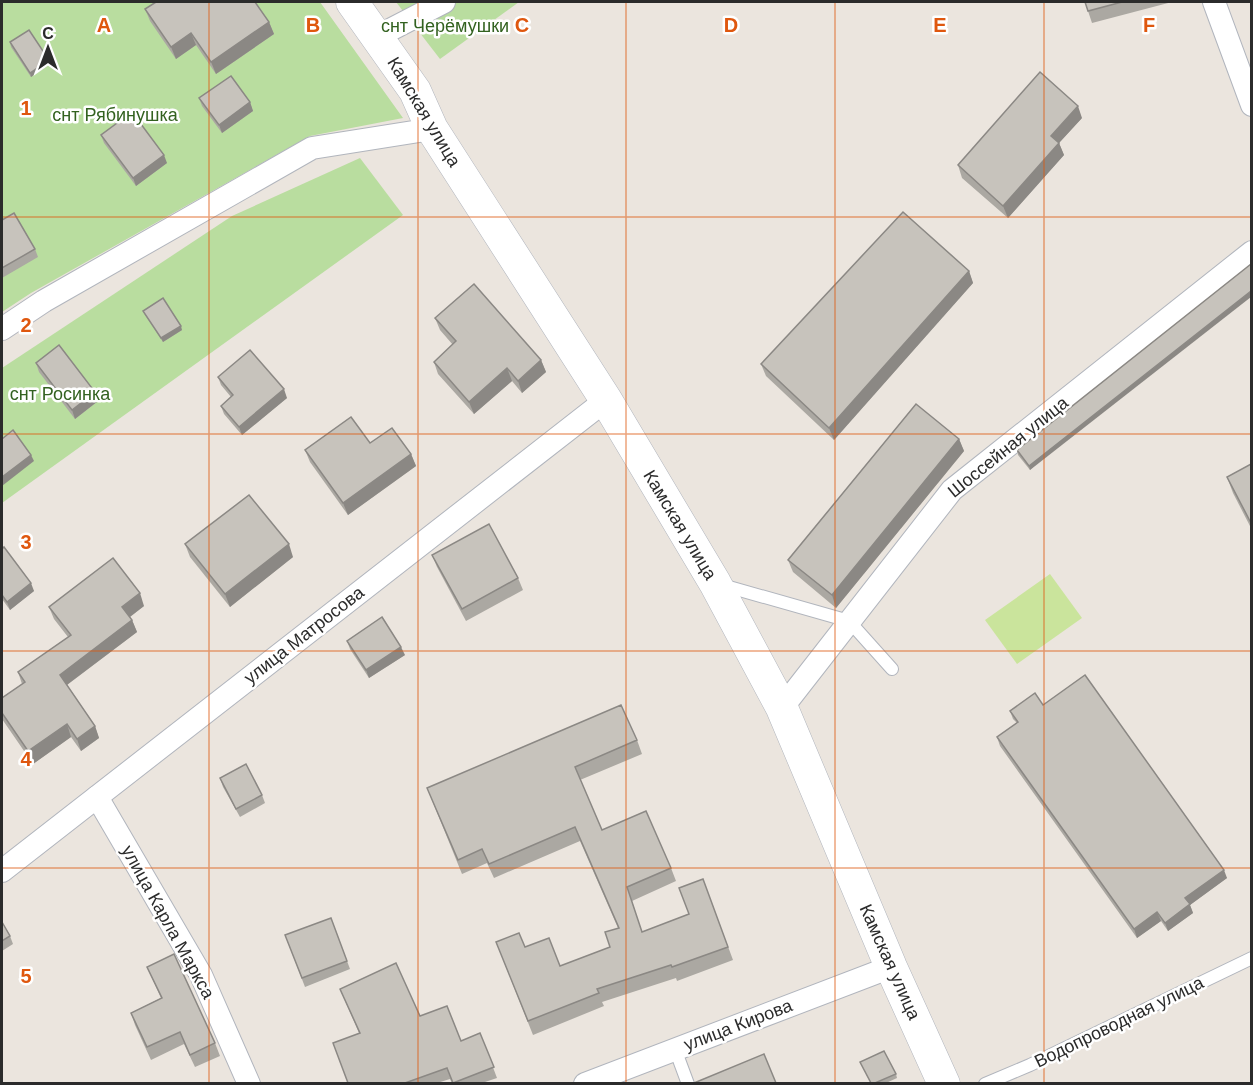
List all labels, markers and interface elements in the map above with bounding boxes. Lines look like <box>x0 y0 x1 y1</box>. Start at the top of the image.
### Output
text: A <box>97 14 111 36</box>
text: B <box>306 14 320 36</box>
text: C <box>515 14 529 36</box>
text: D <box>724 14 738 36</box>
text: E <box>933 14 947 36</box>
text: F <box>1143 14 1155 36</box>
park label: снт Черёмушки <box>381 16 509 36</box>
north arrow <box>18 18 78 78</box>
text: С <box>42 25 54 42</box>
street label: Камская улица <box>383 54 465 171</box>
text: 1 <box>20 97 32 119</box>
park label: снт Рябинушка <box>52 105 179 125</box>
text: 2 <box>20 314 32 336</box>
park label: снт Росинка <box>10 384 111 404</box>
street label: Шоссейная улица <box>944 392 1073 502</box>
street label: Камская улица <box>639 467 721 584</box>
text: 3 <box>20 531 32 553</box>
street label: улица Матросова <box>240 582 369 688</box>
text: 4 <box>20 748 32 770</box>
street label: улица Карла Маркса <box>118 842 219 1003</box>
street label: Камская улица <box>856 901 925 1024</box>
text: 5 <box>20 965 32 987</box>
street label: Водопроводная улица <box>1031 972 1208 1072</box>
street label: улица Кирова <box>681 995 796 1055</box>

